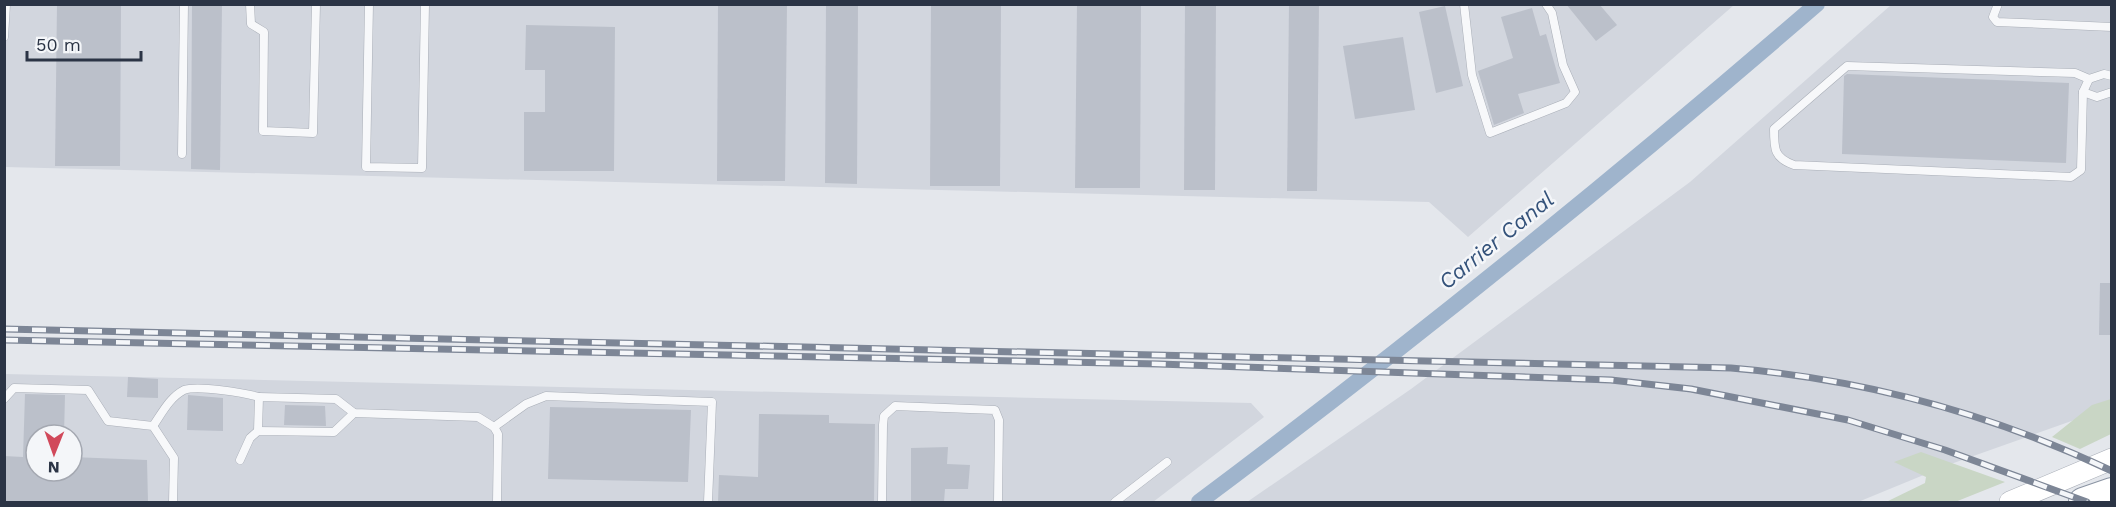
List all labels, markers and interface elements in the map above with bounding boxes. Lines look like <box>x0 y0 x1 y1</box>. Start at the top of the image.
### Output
scale bar <box>27 24 141 62</box>
text: 50 m <box>36 34 81 55</box>
water label: Carrier Canal <box>1434 186 1559 294</box>
north arrow <box>24 423 84 483</box>
text: N <box>48 458 60 477</box>

